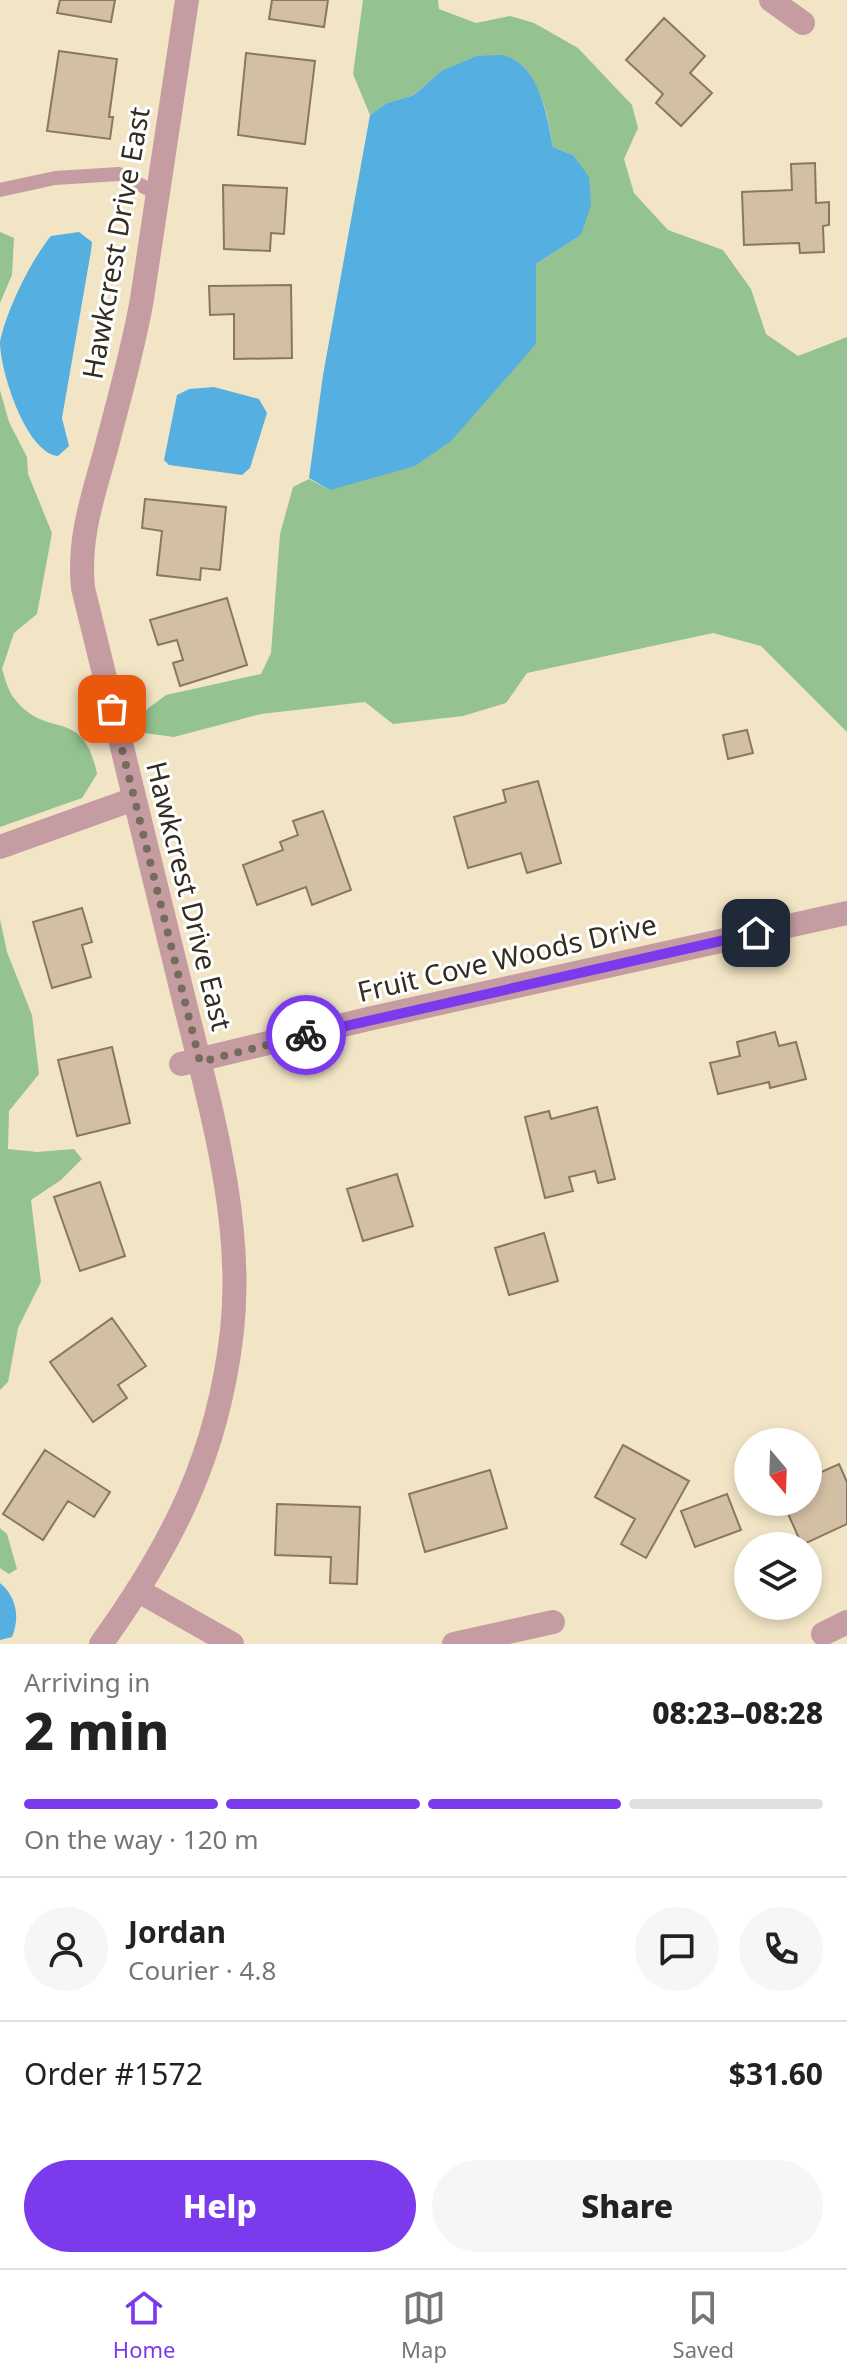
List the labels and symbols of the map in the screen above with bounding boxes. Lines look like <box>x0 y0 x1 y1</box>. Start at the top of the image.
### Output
street label: Hawkcrest Drive East <box>72 104 158 382</box>
pin <box>78 675 146 743</box>
street label: Hawkcrest Drive East <box>138 757 242 1034</box>
pin <box>722 899 790 967</box>
street label: Fruit Cove Woods Drive <box>353 904 660 1010</box>
courier <box>266 995 346 1075</box>
north arrow <box>734 1428 822 1516</box>

